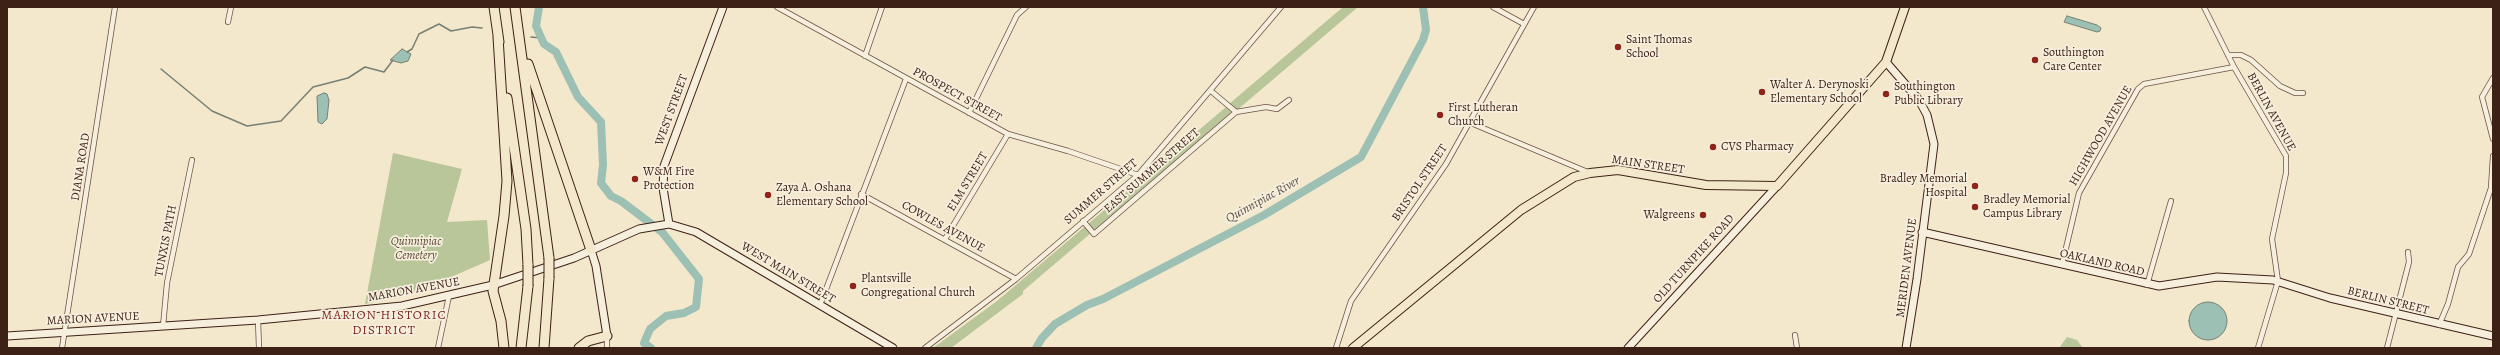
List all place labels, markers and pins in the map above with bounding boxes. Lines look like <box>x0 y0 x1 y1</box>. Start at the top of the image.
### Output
place label: Saint Thomas School <box>1626 33 1692 61</box>
marker: Saint Thomas School <box>1613 42 1623 52</box>
place label: Southington Care Center <box>2043 46 2104 74</box>
marker: Southington Care Center <box>2030 55 2040 65</box>
place label: Walter A. Derynoski Elementary School <box>1770 78 1869 106</box>
place label: Southington Public Library <box>1894 80 1963 108</box>
marker: Walter A. Derynoski Elementary School <box>1757 87 1767 97</box>
marker: Southington Public Library <box>1881 89 1891 99</box>
place label: First Lutheran Church <box>1448 101 1518 129</box>
marker: First Lutheran Church <box>1435 110 1445 120</box>
place label: CVS Pharmacy <box>1721 140 1794 154</box>
marker: CVS Pharmacy <box>1708 142 1718 152</box>
place label: W&M Fire Protection <box>643 165 694 193</box>
place label: Bradley Memorial Hospital <box>1880 172 1967 200</box>
marker: W&M Fire Protection <box>630 174 640 184</box>
place label: Zaya A. Oshana Elementary School <box>776 181 868 209</box>
marker: Bradley Memorial Hospital <box>1970 181 1980 191</box>
marker: Zaya A. Oshana Elementary School <box>763 190 773 200</box>
place label: Bradley Memorial Campus Library <box>1983 193 2070 221</box>
marker: Bradley Memorial Campus Library <box>1970 202 1980 212</box>
place label: Walgreens <box>1644 208 1695 222</box>
marker: Walgreens <box>1698 210 1708 220</box>
place label: Plantsville Congregational Church <box>861 272 975 300</box>
marker: Plantsville Congregational Church <box>848 281 858 291</box>

